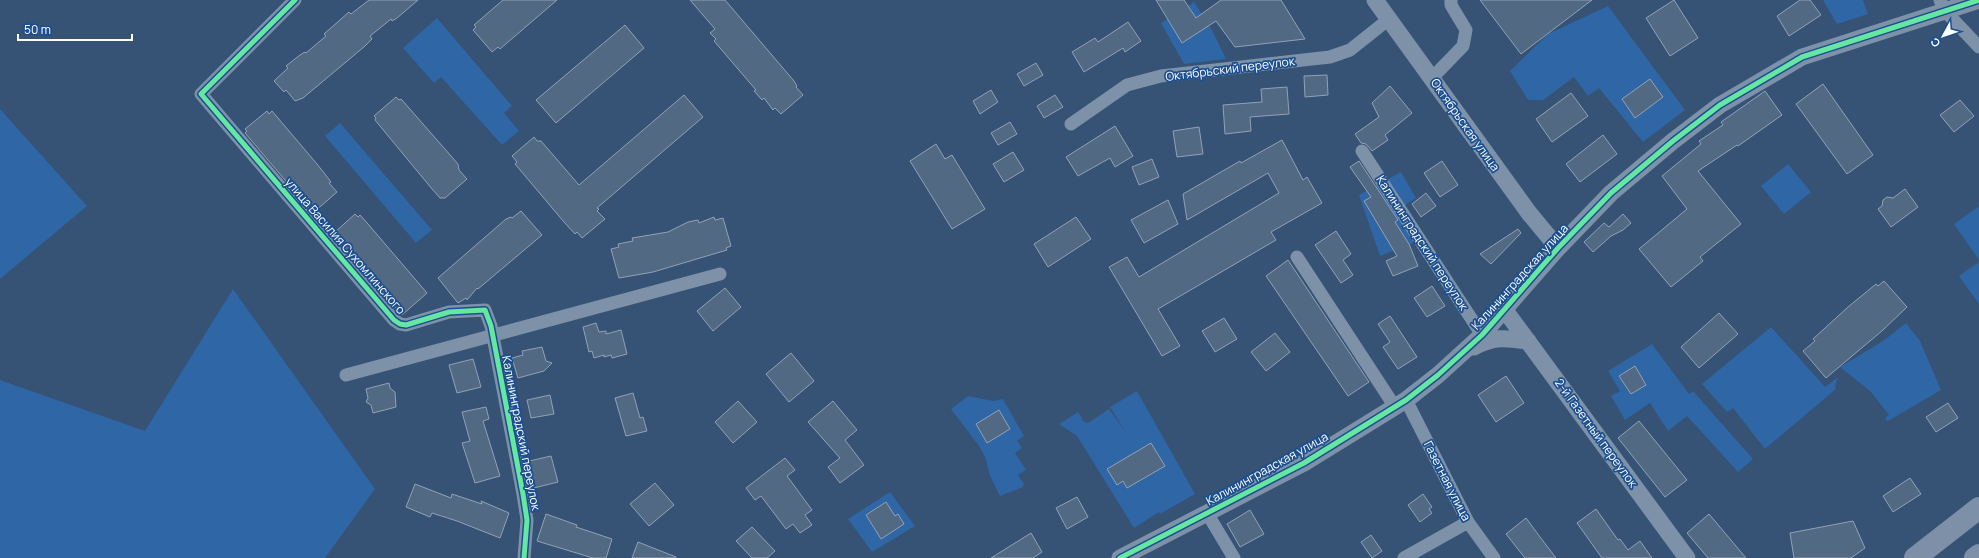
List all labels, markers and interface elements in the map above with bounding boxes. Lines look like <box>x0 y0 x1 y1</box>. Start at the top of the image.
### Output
scale bar <box>18 16 132 42</box>
north arrow <box>1923 16 1963 56</box>
text: 50 m <box>24 21 51 38</box>
text: С <box>1927 35 1943 51</box>
street label: Октябрьский переулок <box>1164 52 1297 85</box>
street label: Октябрьская улица <box>1427 75 1504 175</box>
street label: Калининградский переулок <box>1372 172 1473 314</box>
street label: улица Василия Сухомлинского <box>281 174 409 318</box>
street label: Калининградская улица <box>1467 220 1572 333</box>
street label: Калининградский переулок <box>498 354 545 513</box>
street label: 2-й Газетный переулок <box>1551 375 1642 491</box>
street label: Калининградская улица <box>1203 428 1331 509</box>
street label: Газетная улица <box>1420 438 1475 524</box>

